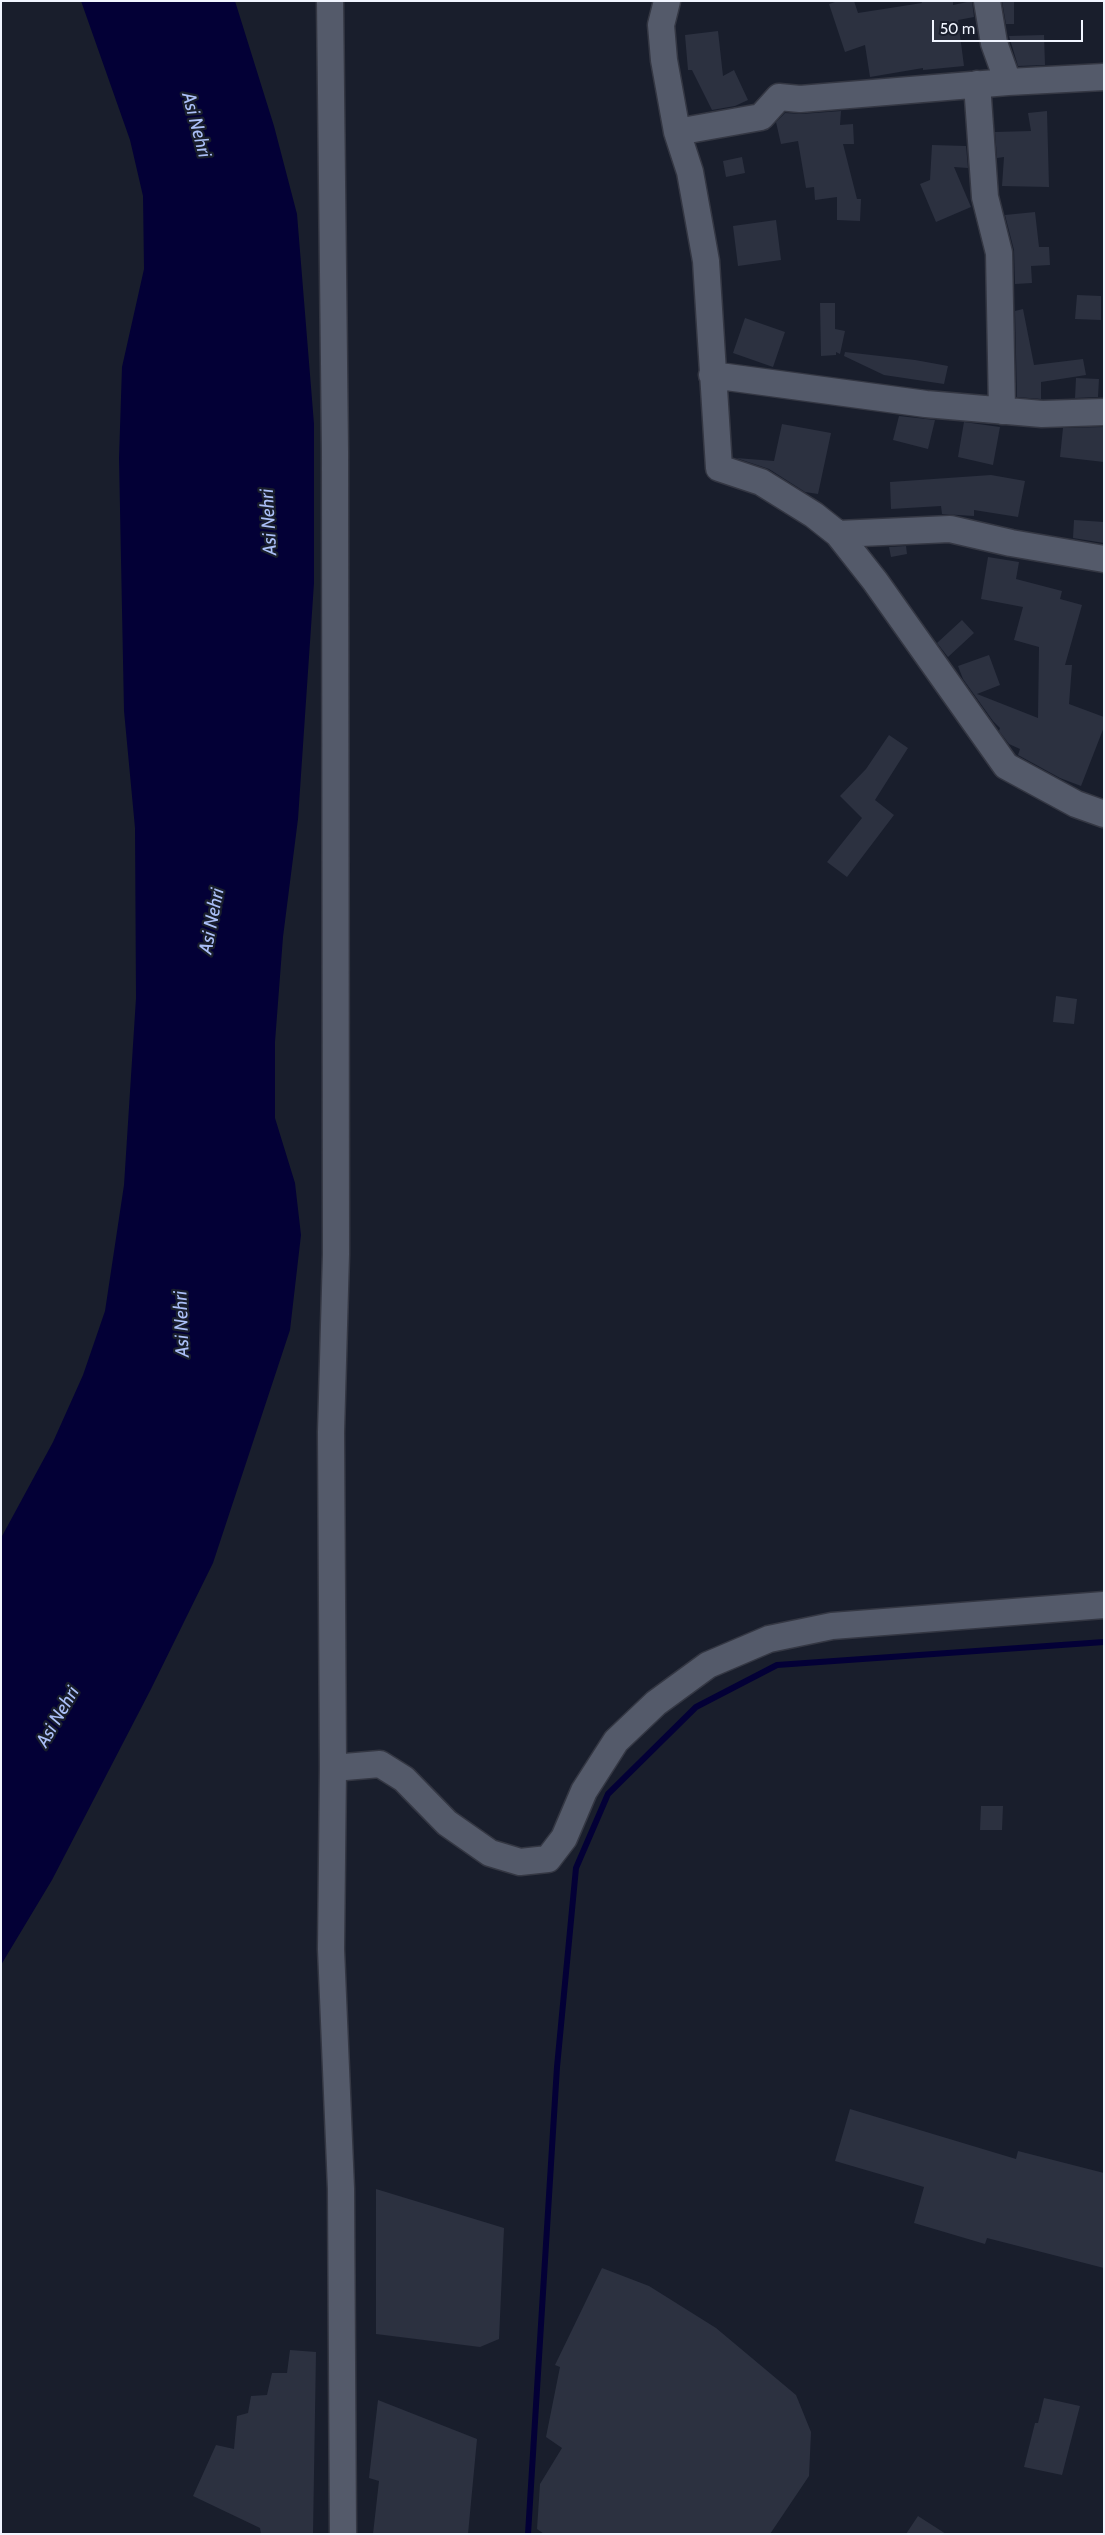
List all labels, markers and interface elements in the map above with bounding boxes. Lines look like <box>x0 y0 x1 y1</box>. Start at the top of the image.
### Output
scale bar <box>935 10 1086 42</box>
text: 50 m <box>940 20 975 38</box>
water label: Asi Nehri <box>176 90 216 160</box>
water label: Asi Nehri <box>256 488 282 556</box>
water label: Asi Nehri <box>194 886 230 956</box>
water label: Asi Nehri <box>169 1290 195 1358</box>
water label: Asi Nehri <box>31 1682 85 1752</box>

